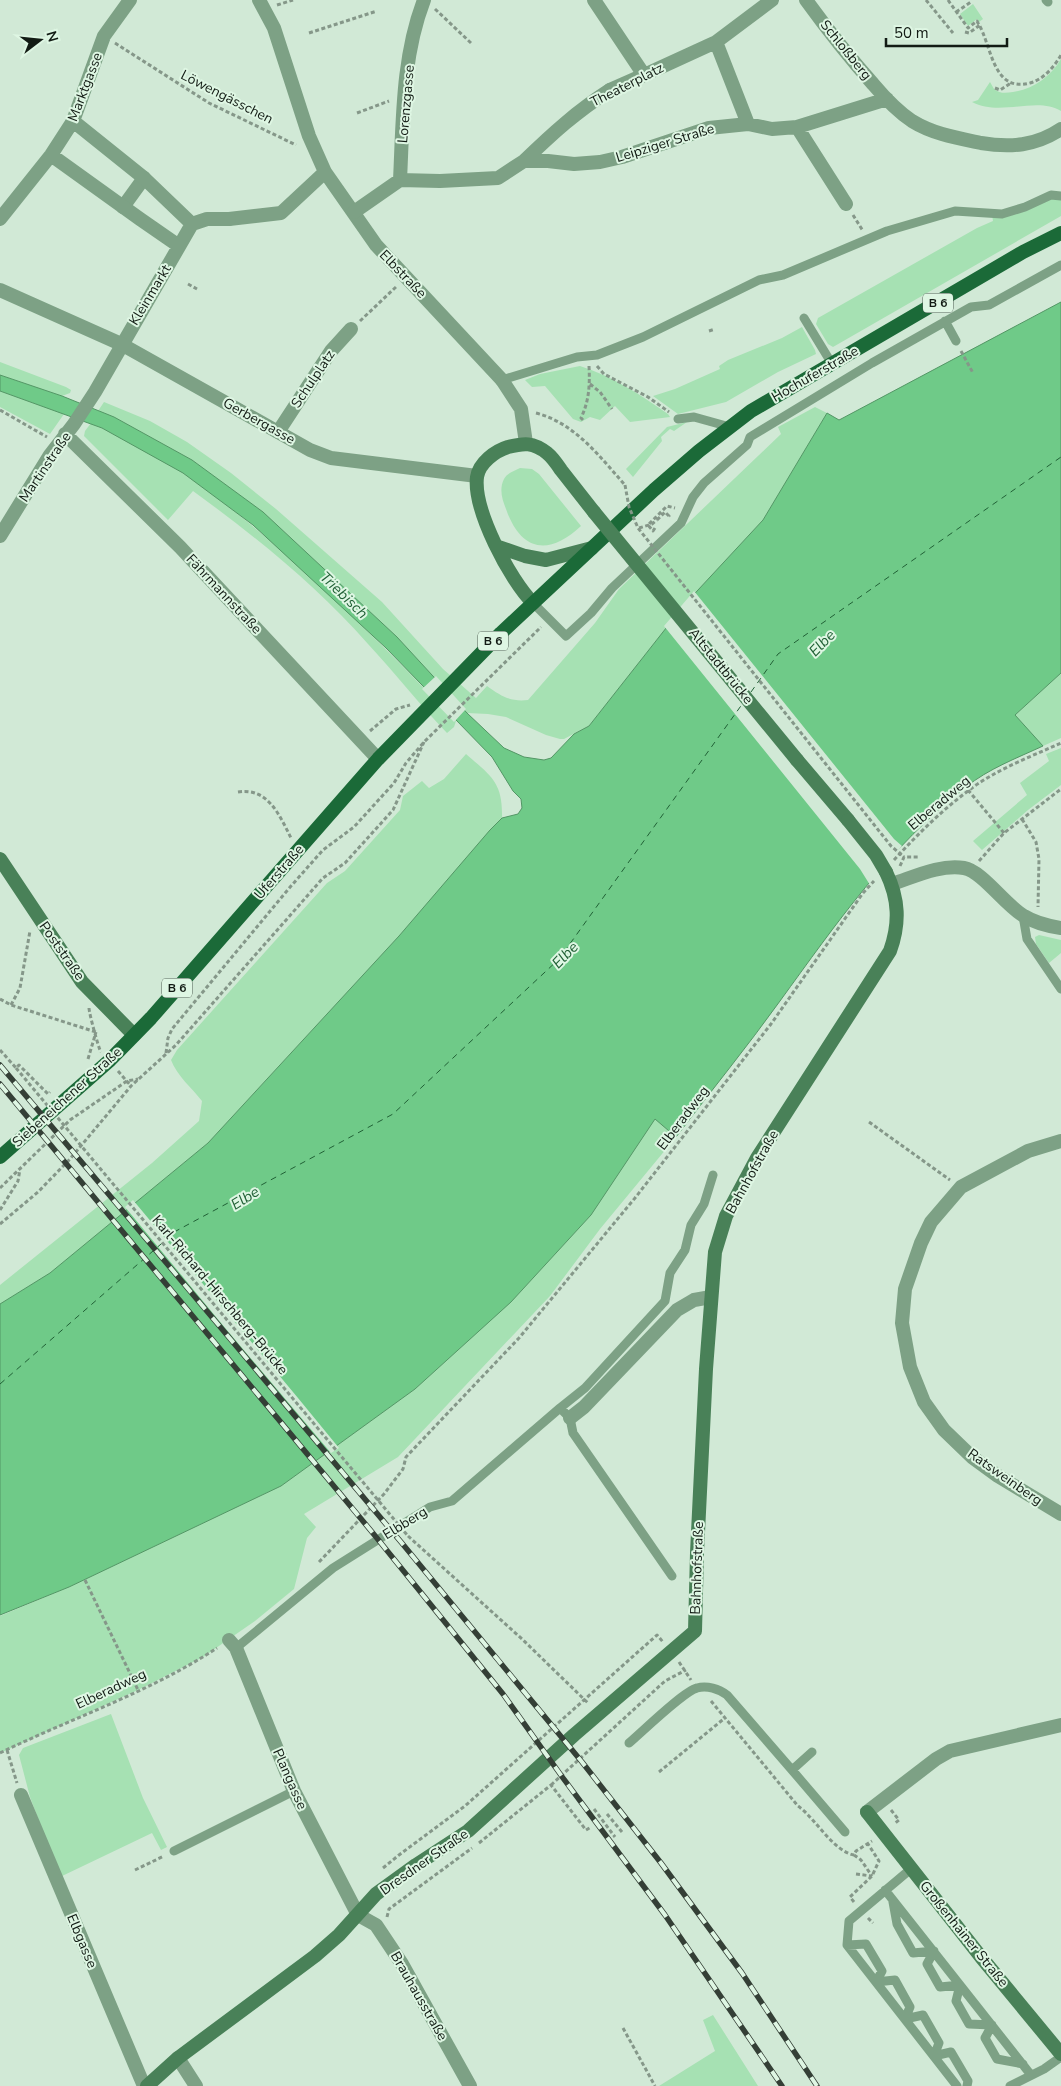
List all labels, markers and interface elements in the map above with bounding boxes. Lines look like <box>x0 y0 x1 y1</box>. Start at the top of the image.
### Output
north arrow <box>15 15 65 65</box>
scale bar <box>886 15 1007 47</box>
street label: Schloßberg <box>816 16 876 84</box>
text: 50 m <box>894 23 929 43</box>
text: N <box>41 29 63 44</box>
street label: Marktgasse <box>63 50 107 124</box>
street label: Theaterplatz <box>587 58 667 112</box>
street label: Lorenzgasse <box>393 64 419 144</box>
street label: Löwengässchen <box>178 66 276 128</box>
street label: Leipziger Straße <box>613 119 717 167</box>
street label: Elbstraße <box>375 246 431 302</box>
street label: Kleinmarkt <box>124 261 176 329</box>
road number: B 6 <box>923 294 953 312</box>
street label: Hochuferstraße <box>768 341 862 407</box>
street label: Schulplatz <box>287 346 340 412</box>
street label: Gerbergasse <box>220 393 298 449</box>
street label: Martinstraße <box>15 428 75 506</box>
street label: Fährmannstraße <box>182 550 266 638</box>
water label: Triebisch <box>316 567 372 623</box>
street label: Altstadtbrücke <box>684 624 758 708</box>
water label: Elbe <box>804 625 840 661</box>
road number: B 6 <box>478 631 508 650</box>
street label: Elberadweg <box>904 771 974 835</box>
street label: Uferstraße <box>250 840 308 904</box>
street label: Poststraße <box>35 918 89 984</box>
water label: Elbe <box>547 937 583 973</box>
road number: B 6 <box>162 978 192 998</box>
street label: Siebeneichener Straße <box>8 1043 126 1151</box>
street label: Elberadweg <box>653 1082 713 1154</box>
street label: Bahnhofstraße <box>721 1127 783 1217</box>
water label: Elbe <box>227 1182 263 1214</box>
street label: Karl-Richard-Hirschberg-Brücke <box>148 1211 292 1379</box>
street label: Ratsweinberg <box>964 1444 1046 1510</box>
street label: Elbberg <box>379 1502 431 1544</box>
street label: Bahnhofstraße <box>686 1521 708 1615</box>
street label: Elberadweg <box>73 1664 149 1714</box>
street label: Plangasse <box>268 1745 312 1813</box>
street label: Dresdner Straße <box>376 1825 472 1899</box>
street label: Großenhainer Straße <box>915 1877 1013 1991</box>
street label: Elbgasse <box>62 1911 102 1971</box>
street label: Brauhausstraße <box>386 1948 452 2044</box>

